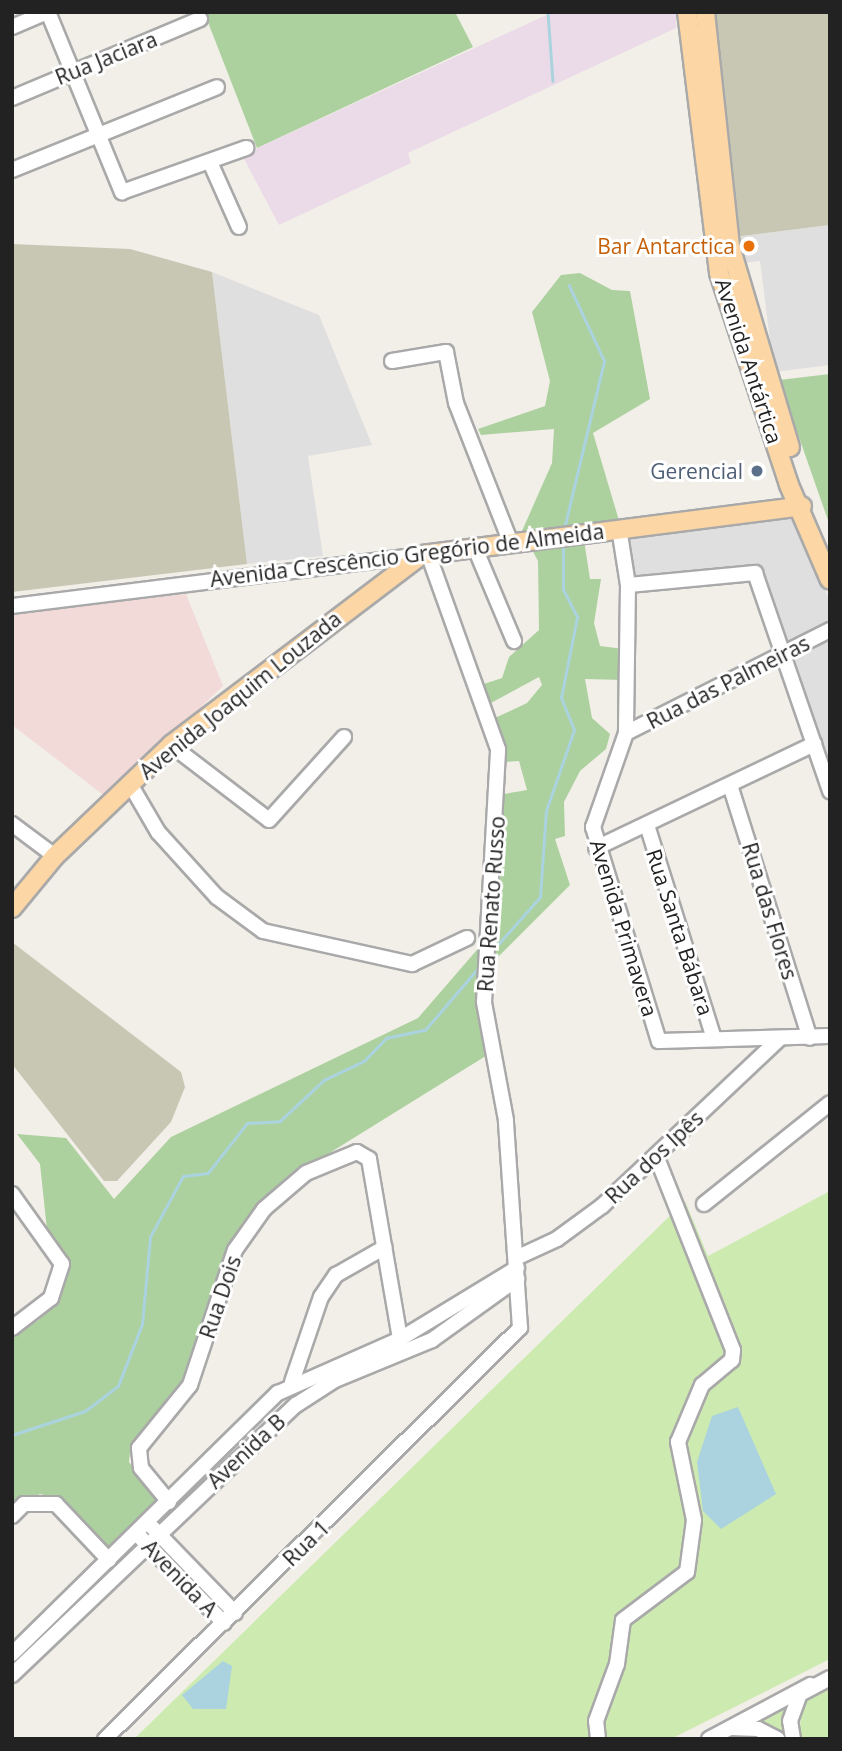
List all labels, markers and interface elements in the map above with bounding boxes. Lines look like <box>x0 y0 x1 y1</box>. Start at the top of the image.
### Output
street label: Rua Jaciara <box>51 26 161 90</box>
place label: Bar Antarctica <box>597 233 735 259</box>
marker: Bar Antarctica <box>741 238 757 254</box>
street label: Avenida Antártica <box>710 275 788 447</box>
place label: Gerencial <box>650 458 743 484</box>
marker: Gerencial <box>749 463 765 479</box>
street label: Avenida Crescêncio Gregório de Almeida <box>209 518 605 592</box>
street label: Avenida Joaquim Louzada <box>134 606 346 784</box>
street label: Rua das Palmeiras <box>642 630 814 734</box>
street label: Rua Renato Russo <box>472 815 510 993</box>
street label: Avenida Primavera <box>585 836 663 1020</box>
street label: Rua das Flores <box>737 839 803 983</box>
street label: Rua Santa Bábara <box>641 846 719 1018</box>
street label: Rua dos Ipês <box>600 1105 708 1209</box>
street label: Rua Dois <box>194 1252 246 1342</box>
street label: Avenida B <box>202 1409 290 1493</box>
street label: Rua 1 <box>277 1515 335 1571</box>
street label: Avenida A <box>137 1534 223 1622</box>

